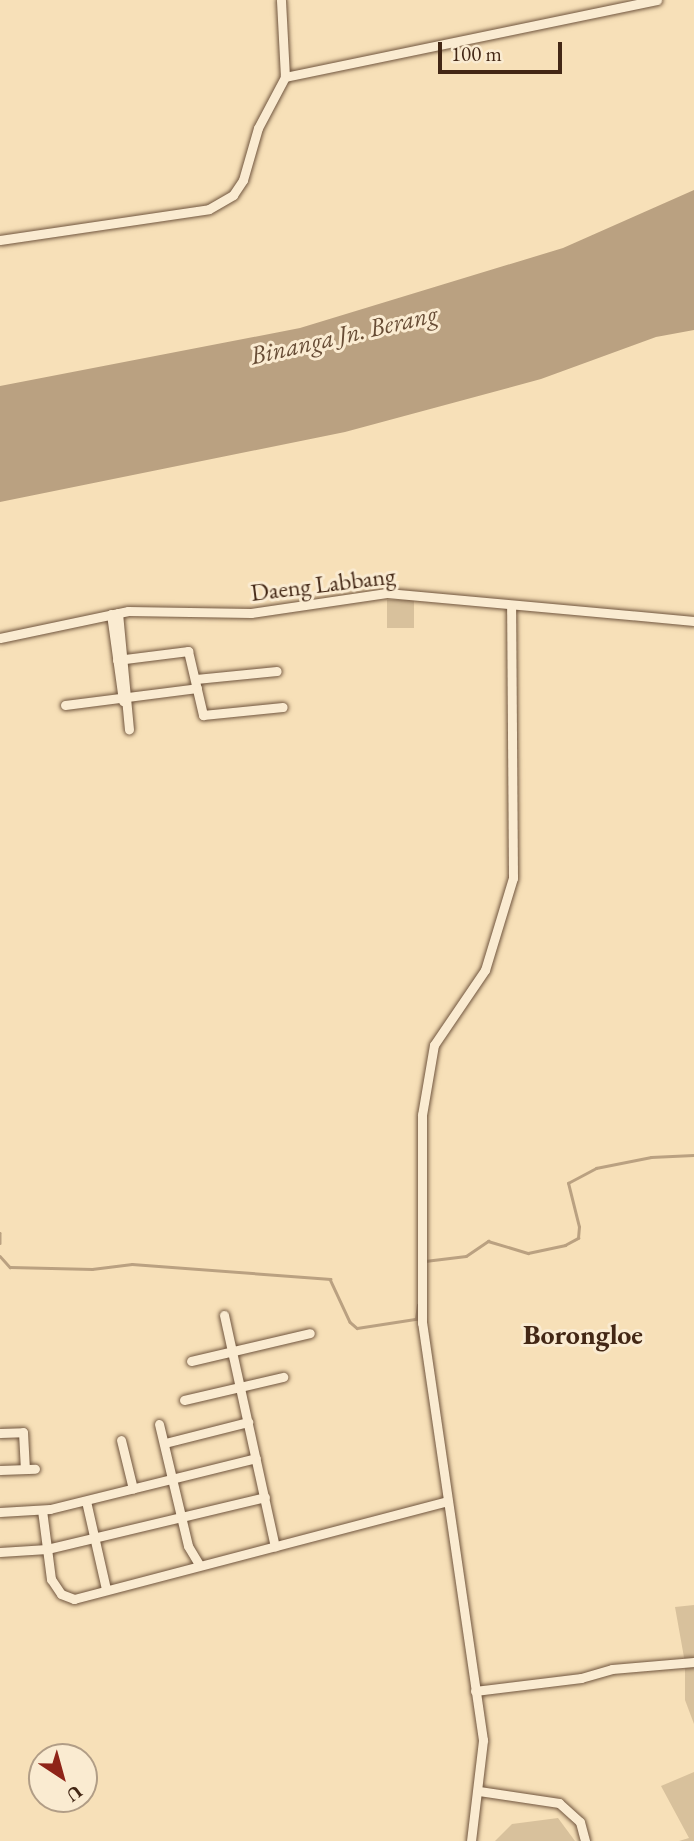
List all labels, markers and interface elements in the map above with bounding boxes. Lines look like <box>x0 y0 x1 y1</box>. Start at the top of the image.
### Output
scale bar <box>442 28 566 72</box>
text: 100 m <box>451 40 502 67</box>
water label: Binanga Jn. Berang <box>247 298 441 372</box>
street label: Daeng Labbang <box>249 561 397 607</box>
district label: Borongloe <box>523 1317 643 1351</box>
north arrow <box>28 1743 98 1813</box>
text: U <box>61 1780 88 1808</box>

